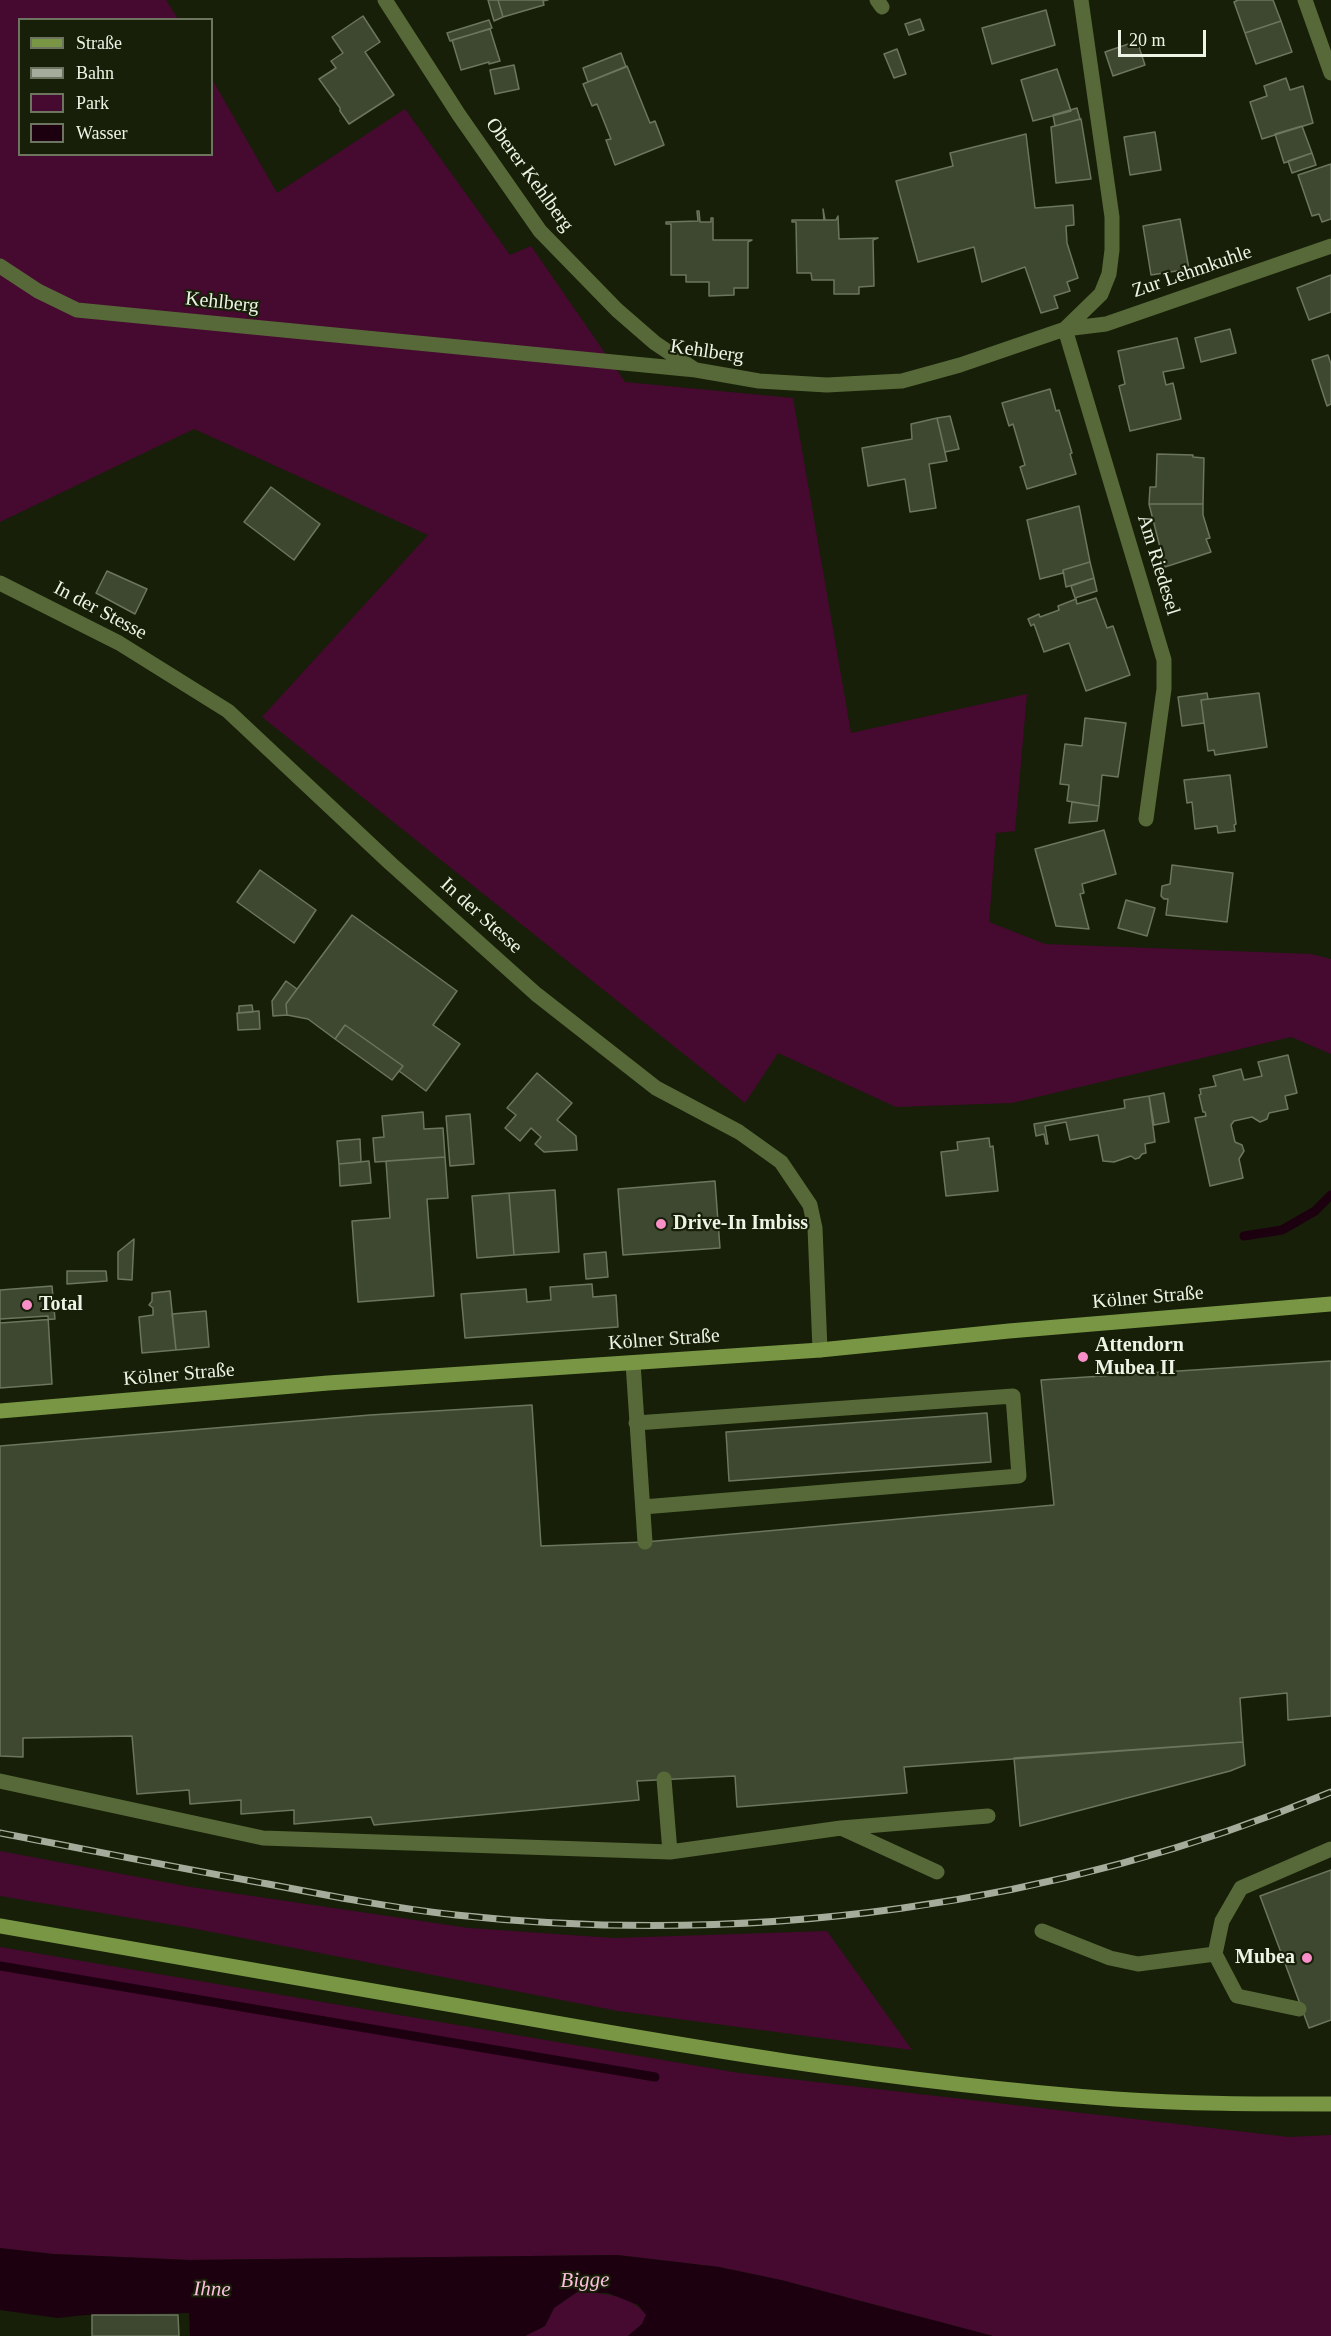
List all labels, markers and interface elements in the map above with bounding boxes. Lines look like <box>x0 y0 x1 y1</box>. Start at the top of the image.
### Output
legend <box>18 18 213 156</box>
scale bar <box>1121 18 1210 56</box>
text: 20 m <box>1129 30 1166 50</box>
text: Straße <box>76 33 122 53</box>
text: Bahn <box>76 63 114 83</box>
text: Park <box>76 93 109 113</box>
street label: Oberer Kehlberg <box>480 114 578 236</box>
text: Wasser <box>76 123 128 143</box>
street label: Zur Lehmkuhle <box>1129 240 1255 304</box>
street label: Kehlberg <box>184 287 260 319</box>
street label: Kehlberg <box>669 335 745 369</box>
street label: Am Riedesel <box>1131 512 1185 618</box>
street label: In der Stesse <box>49 576 151 646</box>
street label: In der Stesse <box>435 873 527 959</box>
place label: Drive-In Imbiss <box>673 1212 808 1236</box>
marker: Drive-In Imbiss <box>654 1217 668 1231</box>
street label: Kölner Straße <box>1091 1281 1205 1315</box>
place label: Total <box>39 1293 83 1317</box>
marker: Total <box>20 1298 34 1312</box>
street label: Kölner Straße <box>607 1324 721 1356</box>
place label: Attendorn Mubea II <box>1095 1334 1184 1381</box>
marker: Attendorn Mubea II <box>1076 1350 1090 1364</box>
street label: Kölner Straße <box>122 1358 236 1392</box>
place label: Mubea <box>1235 1946 1295 1970</box>
marker: Mubea <box>1300 1951 1314 1965</box>
water label: Bigge <box>560 2268 610 2294</box>
water label: Ihne <box>193 2277 231 2303</box>

